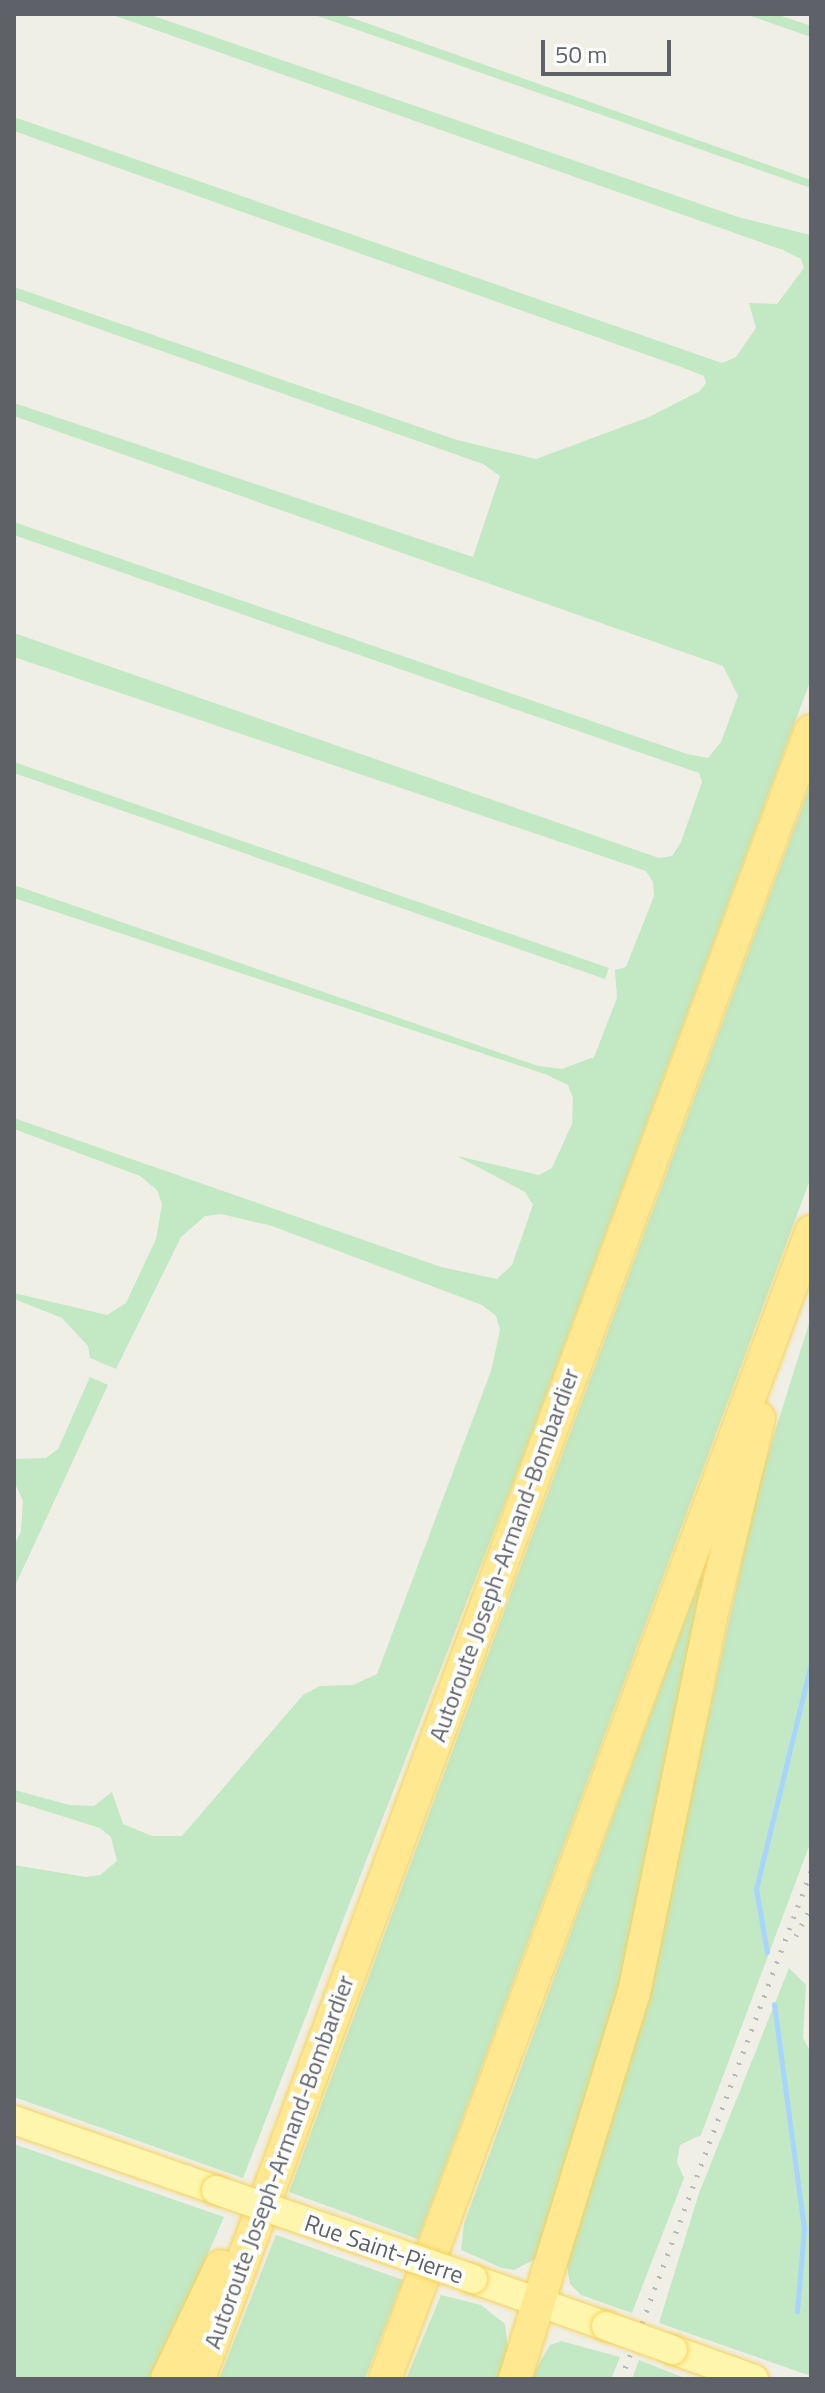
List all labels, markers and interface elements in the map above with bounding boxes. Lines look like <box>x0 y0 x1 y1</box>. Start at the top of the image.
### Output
scale bar <box>545 24 675 74</box>
text: 50 m <box>555 36 607 72</box>
street label: Autoroute Joseph-Armand-Bombardier <box>423 1364 585 1746</box>
street label: Autoroute Joseph-Armand-Bombardier <box>198 1971 360 2353</box>
street label: Rue Saint-Pierre <box>301 2208 467 2290</box>

